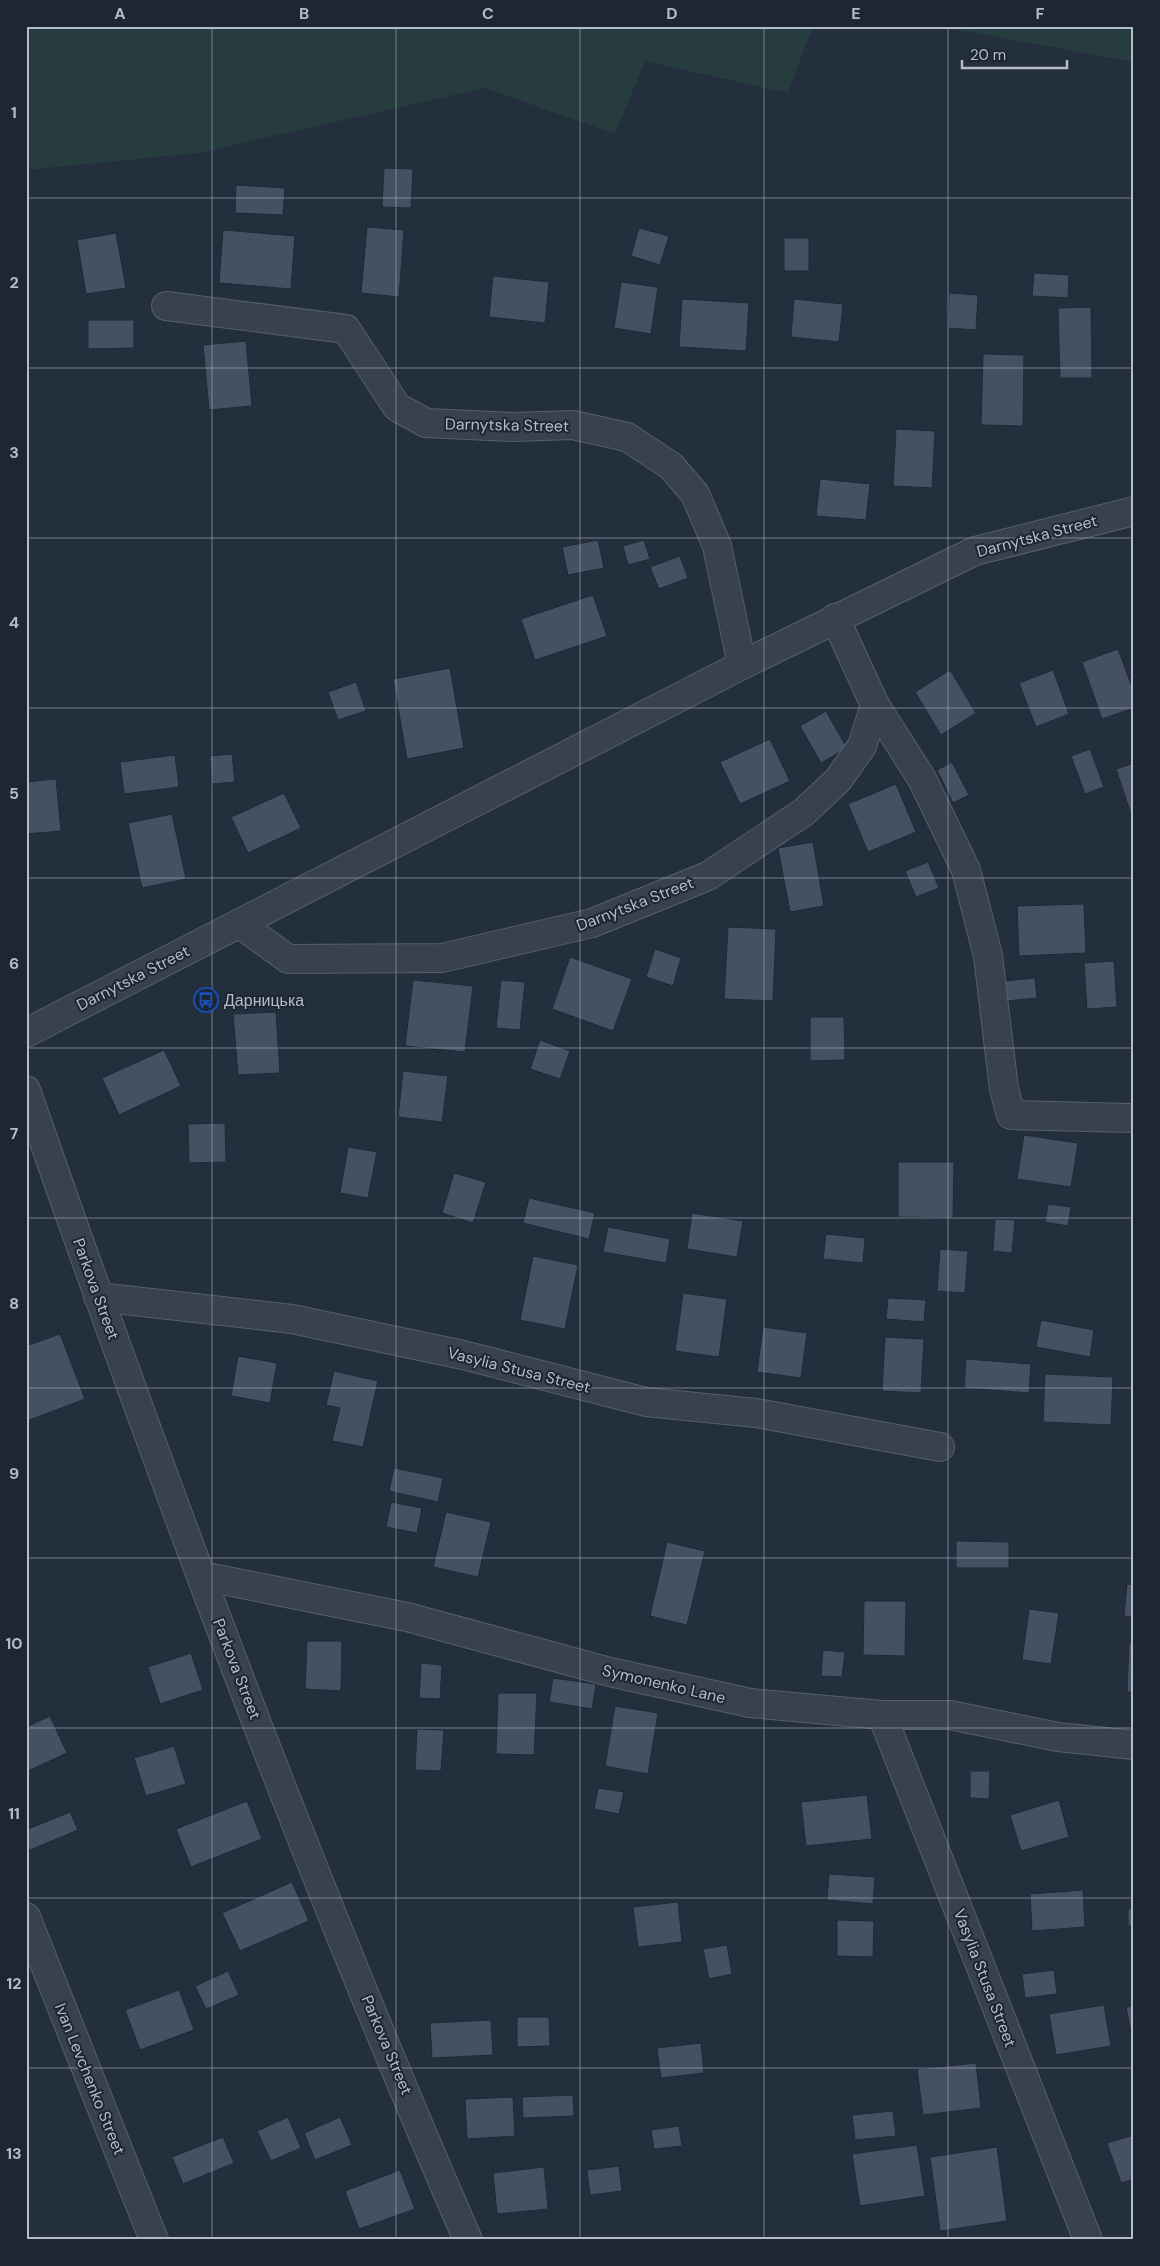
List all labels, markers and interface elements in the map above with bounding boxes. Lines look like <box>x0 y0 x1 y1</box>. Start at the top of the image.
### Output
text: A <box>114 3 126 24</box>
text: B <box>299 3 309 24</box>
text: C <box>482 3 494 24</box>
text: D <box>666 3 678 24</box>
text: E <box>851 3 861 24</box>
text: F <box>1036 3 1045 24</box>
scale bar <box>962 38 1068 70</box>
text: 20 m <box>970 45 1006 65</box>
text: 1 <box>11 102 17 123</box>
text: 2 <box>9 272 19 293</box>
street label: Darnytska Street <box>445 413 569 437</box>
text: 3 <box>9 442 19 463</box>
street label: Darnytska Street <box>974 510 1100 562</box>
text: 4 <box>9 612 19 633</box>
text: 5 <box>9 783 19 804</box>
street label: Darnytska Street <box>573 872 697 936</box>
street label: Darnytska Street <box>73 940 193 1016</box>
text: 6 <box>9 953 19 974</box>
bus stop icon: Дарницька <box>193 987 219 1013</box>
place label: Дарницька <box>224 990 304 1011</box>
text: 7 <box>10 1123 19 1144</box>
street label: Parkova Street <box>68 1235 124 1343</box>
text: 8 <box>9 1293 19 1314</box>
street label: Vasylia Stusa Street <box>445 1342 593 1398</box>
text: 9 <box>9 1463 19 1484</box>
street label: Parkova Street <box>208 1616 266 1722</box>
text: 10 <box>5 1633 23 1654</box>
street label: Symonenko Lane <box>600 1660 728 1708</box>
text: 11 <box>8 1803 20 1824</box>
street label: Vasylia Stusa Street <box>949 1906 1021 2050</box>
text: 12 <box>6 1973 22 1994</box>
street label: Parkova Street <box>357 1992 417 2098</box>
street label: Ivan Levchenko Street <box>50 2000 130 2158</box>
text: 13 <box>6 2143 22 2164</box>

